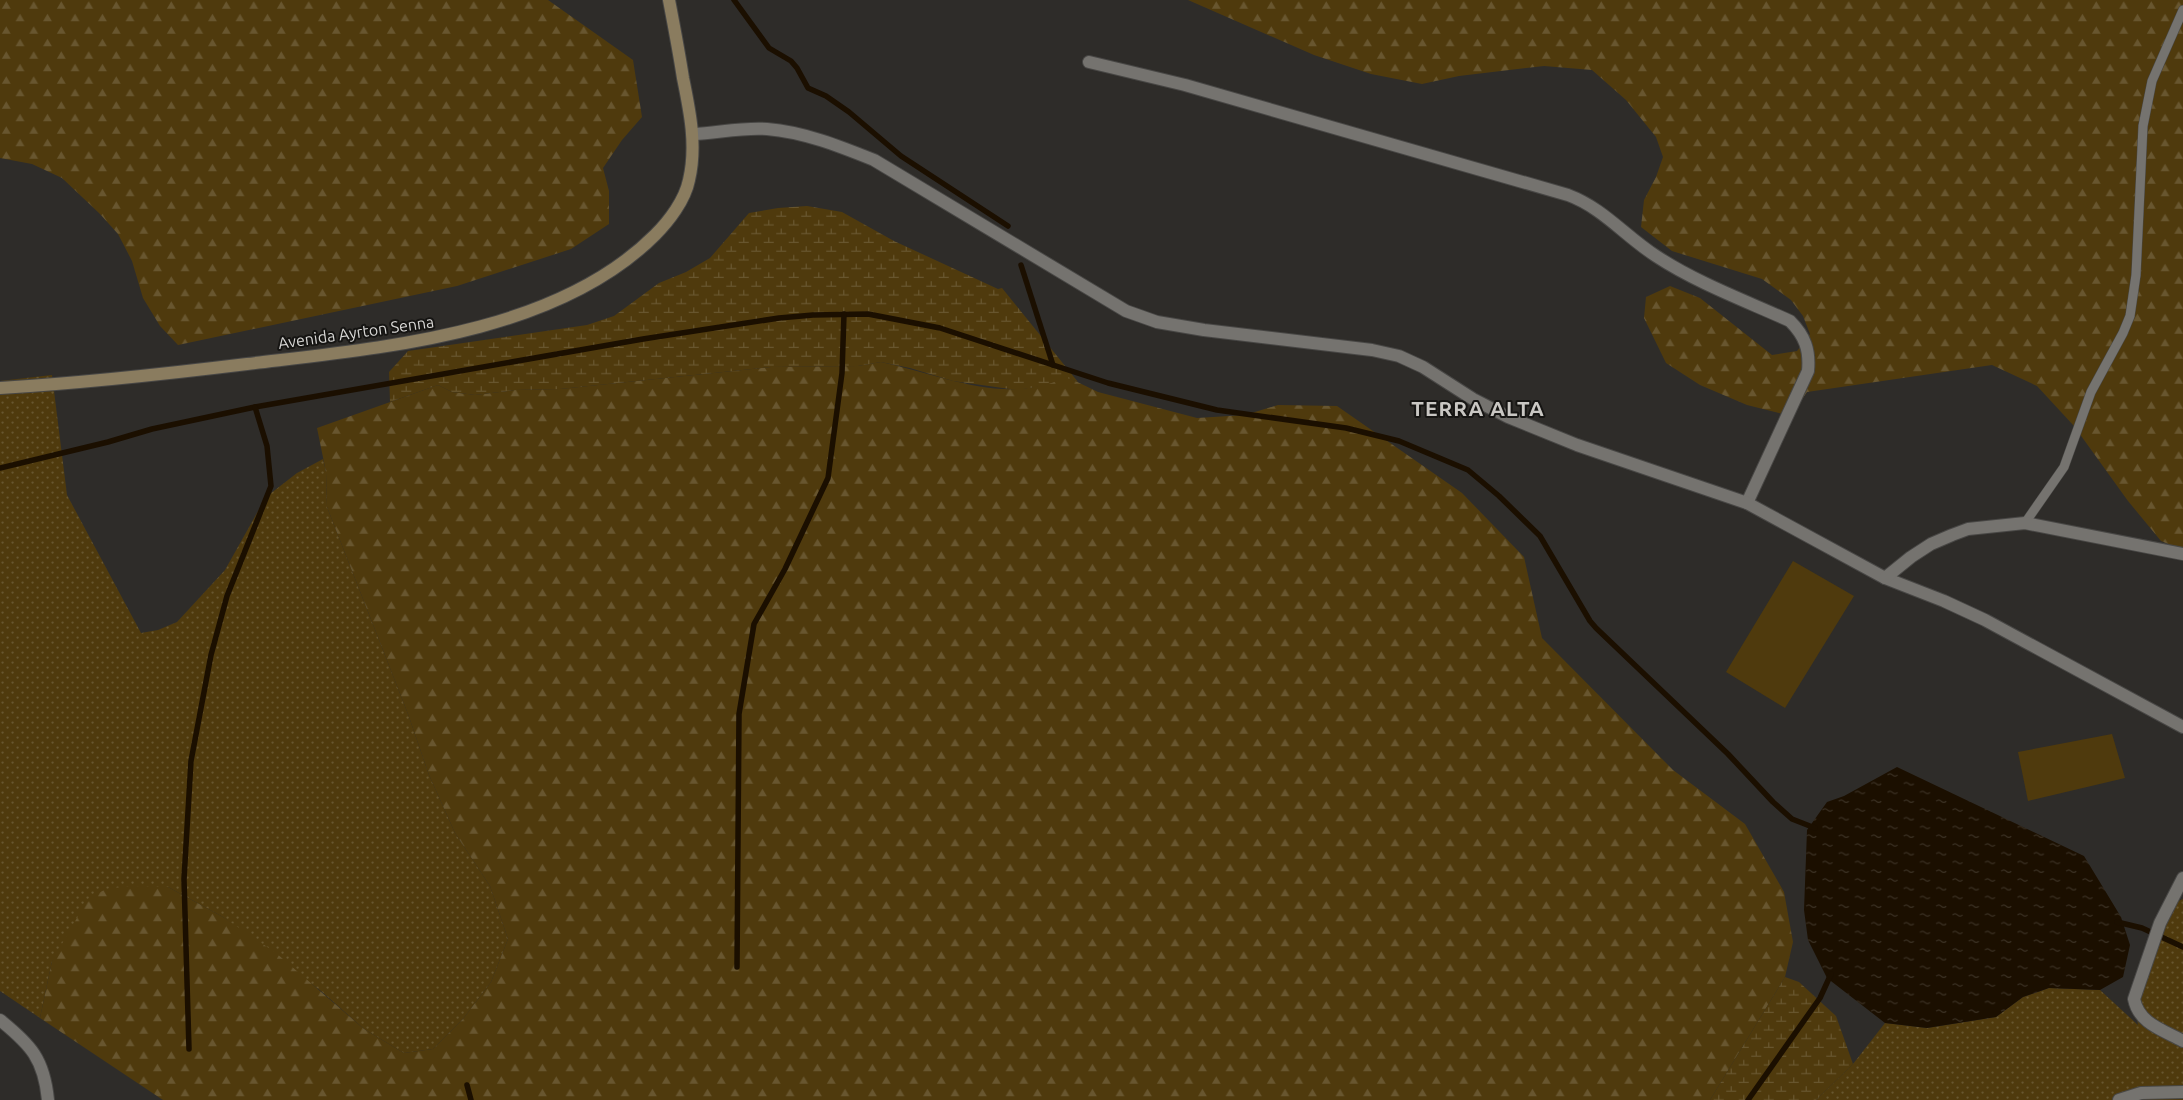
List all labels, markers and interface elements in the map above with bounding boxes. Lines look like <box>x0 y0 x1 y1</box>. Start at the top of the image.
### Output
street label: Avenida Ayrton Senna <box>277 312 435 352</box>
district label: TERRA ALTA <box>1411 396 1545 420</box>

